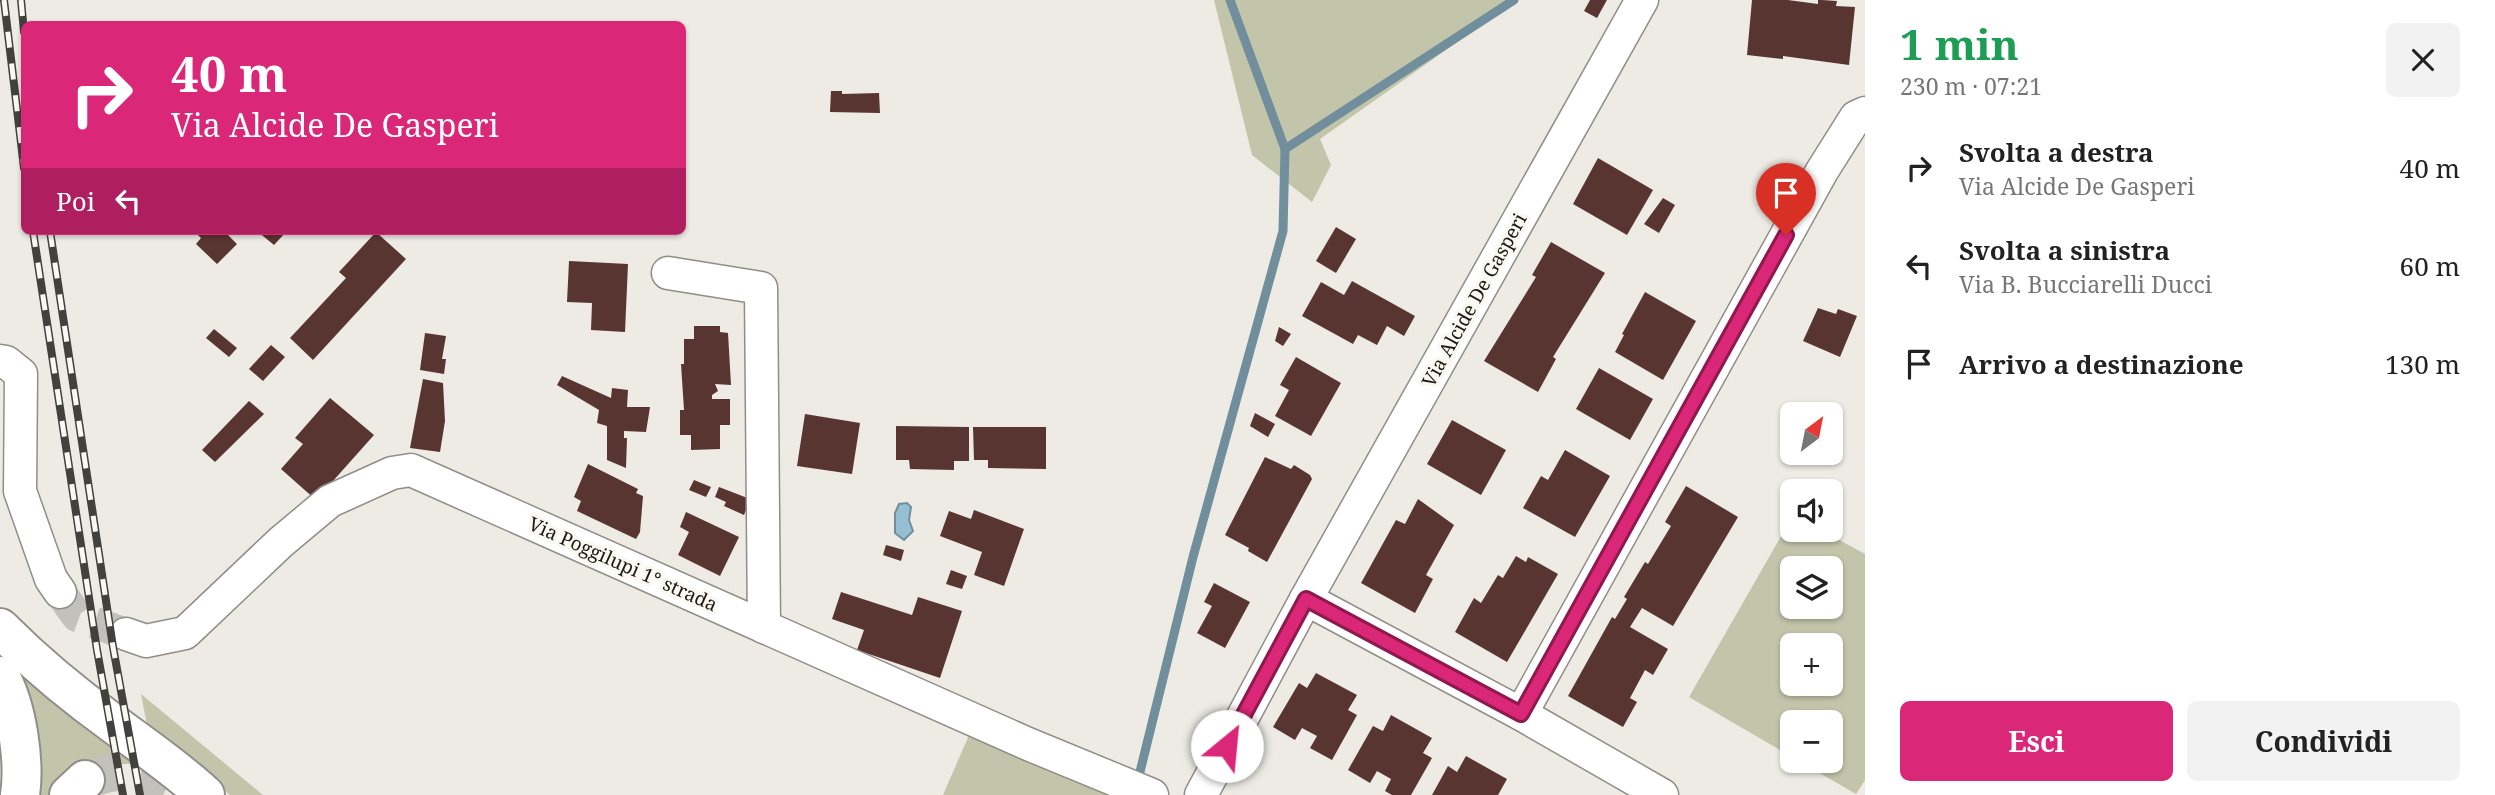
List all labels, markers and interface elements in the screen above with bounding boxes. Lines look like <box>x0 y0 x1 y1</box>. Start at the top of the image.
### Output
text: 1 min <box>1900 15 2019 72</box>
button: close <box>2386 23 2460 97</box>
text: 40 m <box>171 40 287 106</box>
icon: right <box>56 49 147 140</box>
text: 230 m · 07:21 <box>1900 70 2042 102</box>
text: Via Alcide De Gasperi <box>171 103 499 146</box>
text: Svolta a destra <box>1959 134 2154 170</box>
icon: right <box>1900 149 1938 187</box>
text: 40 m <box>2400 150 2460 186</box>
pin <box>1756 163 1816 235</box>
text: Via Alcide De Gasperi <box>1959 170 2195 202</box>
icon: arrive <box>1767 174 1805 212</box>
icon: left <box>109 182 147 220</box>
text: Poi <box>56 183 95 219</box>
street label: Via Alcide De Gasperi <box>1415 209 1533 391</box>
text: Svolta a sinistra <box>1959 232 2170 268</box>
icon: left <box>1900 247 1938 285</box>
text: 60 m <box>2400 248 2460 284</box>
text: Via B. Bucciarelli Ducci <box>1959 268 2212 300</box>
icon: arrive <box>1900 345 1938 383</box>
text: Arrivo a destinazione <box>1959 346 2244 382</box>
text: 130 m <box>2385 346 2460 382</box>
north arrow <box>1780 402 1843 466</box>
map controls <box>1780 402 1843 773</box>
button: sound <box>1780 479 1843 542</box>
street label: Via Poggilupi 1° strada <box>524 511 722 617</box>
button: layers <box>1780 556 1843 619</box>
button: + <box>1780 633 1843 696</box>
button: Esci <box>1900 701 2173 781</box>
button: Condividi <box>2187 701 2460 781</box>
position arrow <box>1190 709 1264 783</box>
button: − <box>1780 710 1843 773</box>

